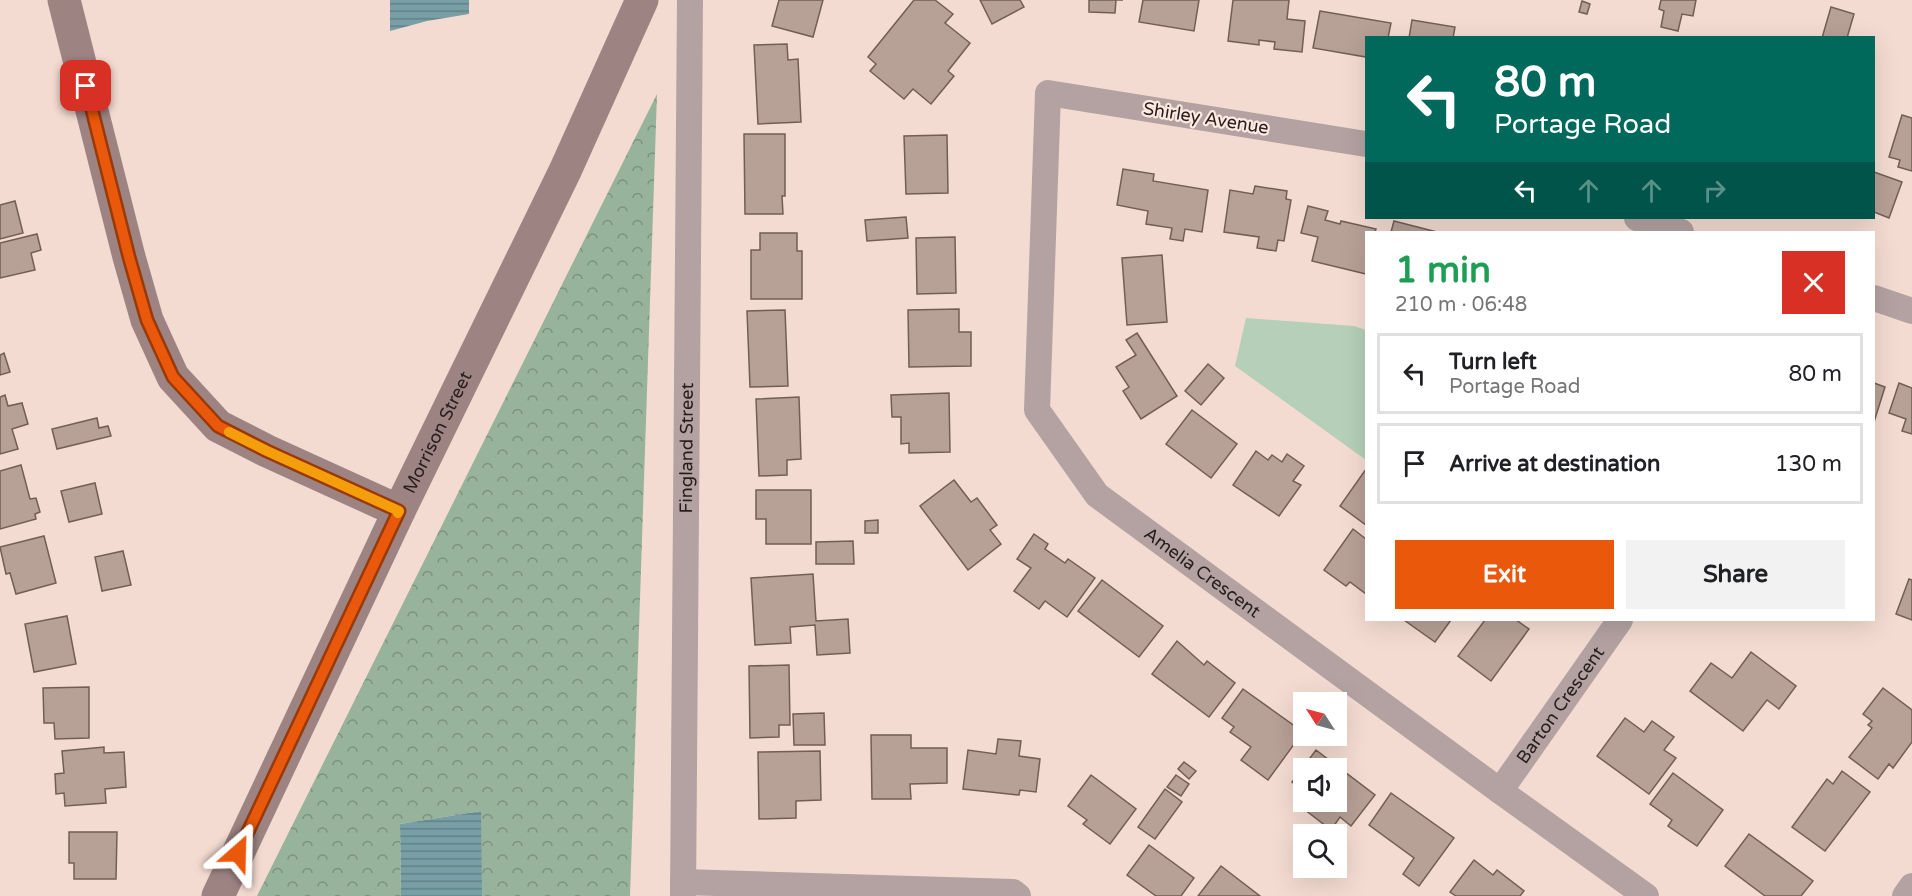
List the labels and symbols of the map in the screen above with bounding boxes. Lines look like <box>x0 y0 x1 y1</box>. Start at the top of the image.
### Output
pin <box>60 60 111 111</box>
street label: Shirley Avenue <box>1142 97 1270 139</box>
street label: Morrison Street <box>398 368 477 497</box>
street label: Fingland Street <box>675 382 698 513</box>
street label: Amelia Crescent <box>1140 522 1265 622</box>
street label: Barton Crescent <box>1512 642 1609 768</box>
north arrow <box>1293 692 1347 746</box>
position arrow <box>206 821 270 885</box>

